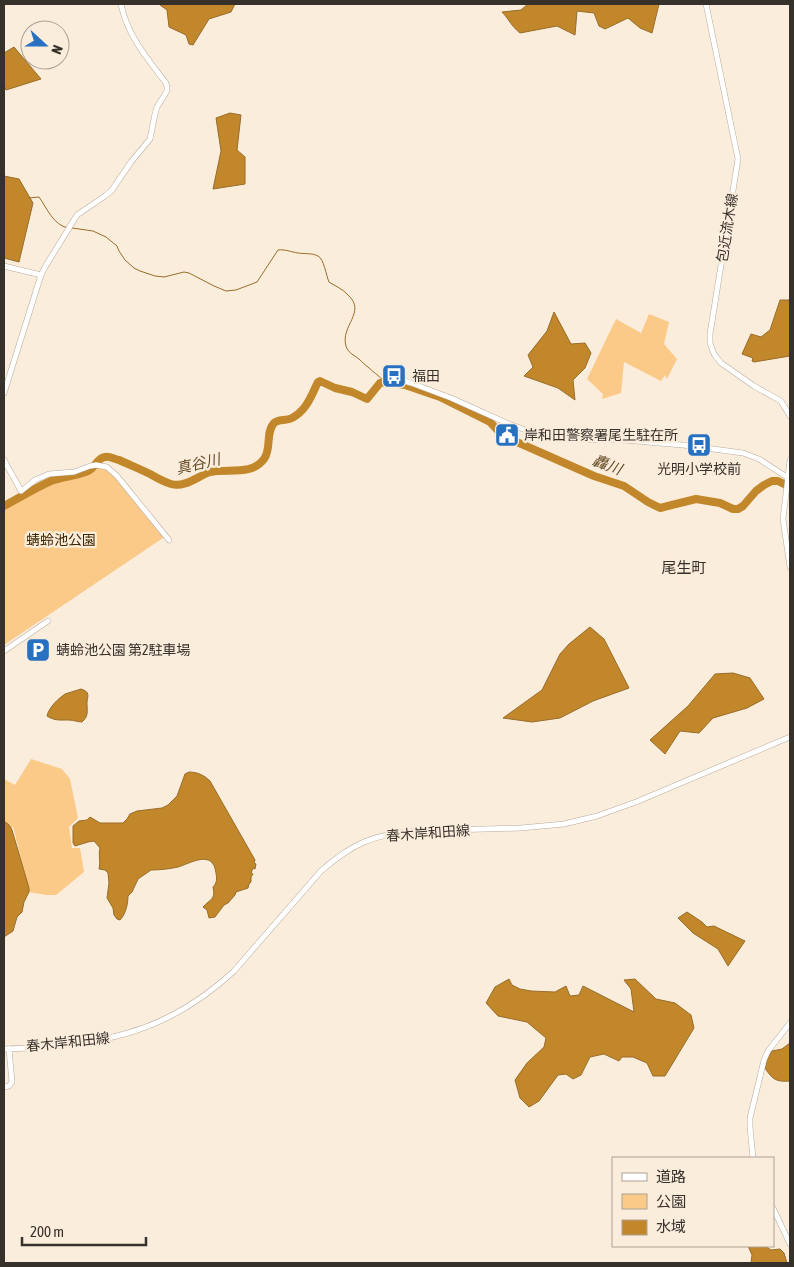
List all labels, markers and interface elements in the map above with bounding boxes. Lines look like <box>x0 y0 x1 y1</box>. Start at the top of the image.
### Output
north arrow <box>20 20 70 70</box>
text: N <box>48 43 66 56</box>
street label: 包近流木線 <box>714 192 740 264</box>
bus stop icon: 福田 <box>381 363 407 389</box>
place label: 福田 <box>412 368 440 384</box>
public building icon: 岸和田警察署尾生駐在所 <box>494 422 520 448</box>
place label: 岸和田警察署尾生駐在所 <box>524 427 678 443</box>
bus stop icon: 光明小学校前 <box>686 432 712 458</box>
water label: 真谷川 <box>174 450 224 477</box>
water label: 轟川 <box>590 451 626 478</box>
place label: 光明小学校前 <box>657 461 741 477</box>
park label: 蜻蛉池公園 <box>26 532 96 548</box>
district label: 尾生町 <box>661 559 707 576</box>
parking icon: 蜻蛉池公園 第2駐車場 <box>25 637 51 663</box>
place label: 蜻蛉池公園 第2駐車場 <box>56 642 191 658</box>
street label: 春木岸和田線 <box>386 822 470 844</box>
street label: 春木岸和田線 <box>25 1030 111 1054</box>
legend <box>612 1157 774 1247</box>
text: 道路 <box>656 1168 686 1185</box>
text: 公園 <box>656 1193 686 1210</box>
scale bar <box>22 1214 146 1246</box>
text: 水域 <box>656 1218 686 1235</box>
text: 200 m <box>30 1223 64 1240</box>

